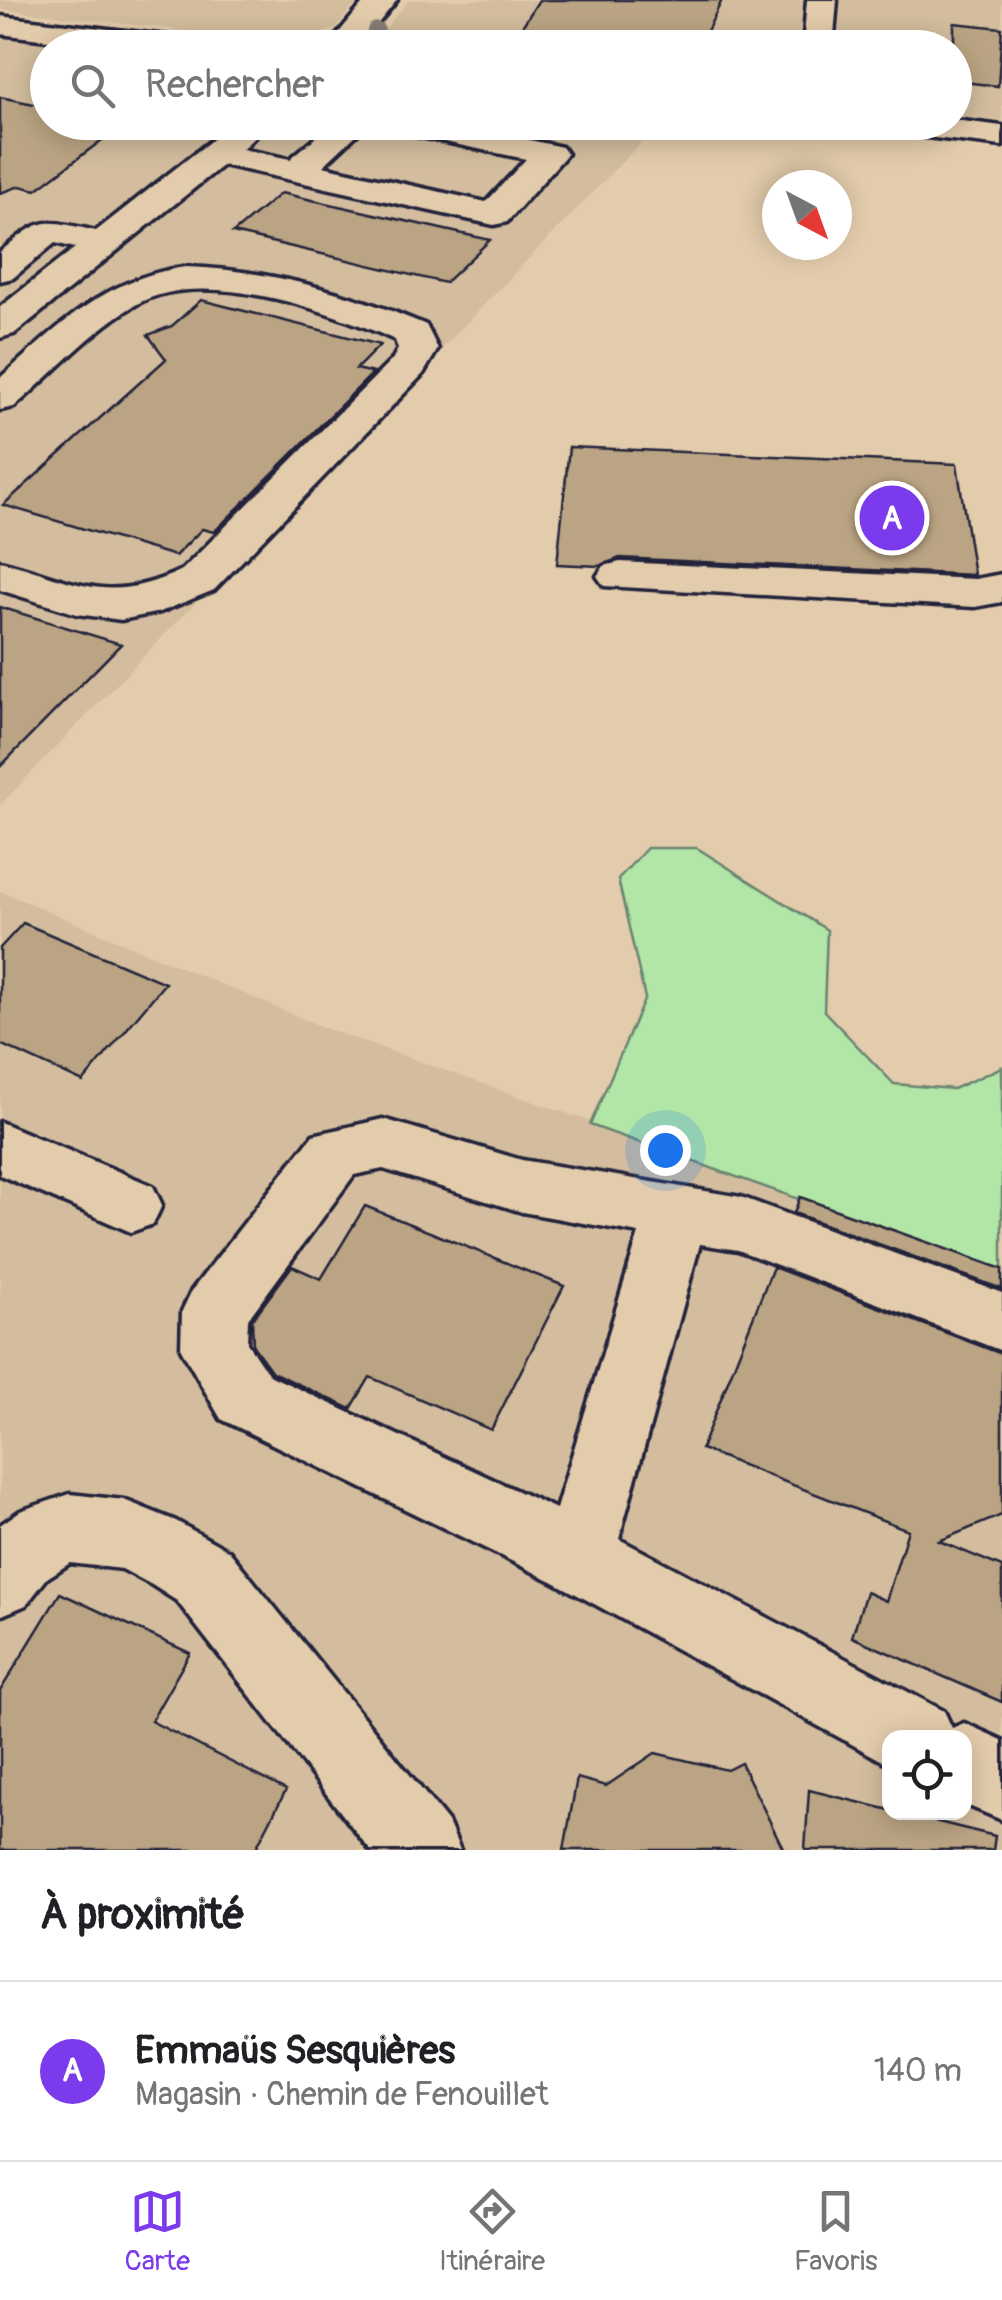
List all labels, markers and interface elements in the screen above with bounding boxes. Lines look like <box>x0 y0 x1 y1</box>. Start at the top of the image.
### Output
search box <box>30 30 972 140</box>
icon: search <box>65 58 120 113</box>
text: Rechercher <box>145 61 325 109</box>
north arrow <box>762 170 852 260</box>
pin: A <box>860 480 924 556</box>
your location <box>640 1125 691 1176</box>
map controls <box>882 1730 972 1820</box>
button: locate <box>882 1730 972 1820</box>
text: À proximité <box>40 1889 245 1941</box>
text: Emmaüs Sesquières <box>135 2027 455 2075</box>
text: A <box>62 2051 83 2091</box>
text: 140 m <box>874 2051 962 2091</box>
text: Magasin · Chemin de Fenouillet <box>135 2075 549 2115</box>
tab: Carte <box>125 2184 190 2279</box>
tab: Itinéraire <box>439 2184 545 2279</box>
tab: Favoris <box>794 2184 877 2279</box>

